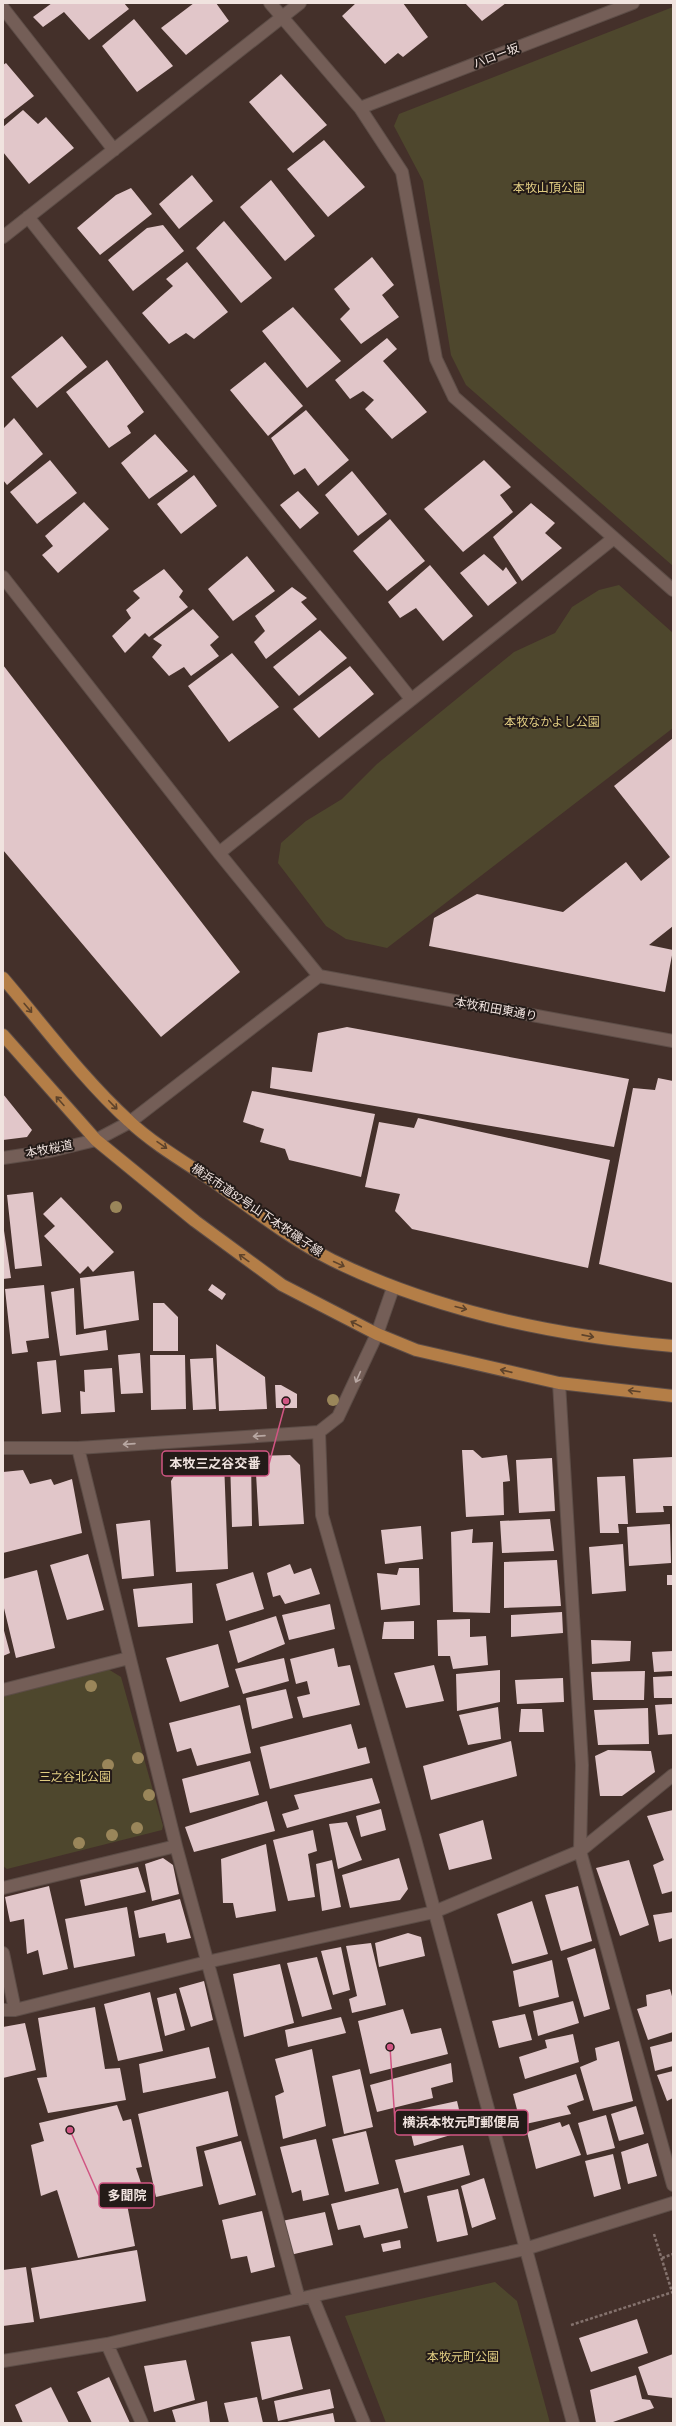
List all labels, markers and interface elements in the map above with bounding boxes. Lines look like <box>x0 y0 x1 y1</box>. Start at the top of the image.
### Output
street label: ハロー坂 <box>471 41 521 71</box>
park label: 本牧山頂公園 <box>513 181 585 195</box>
park label: 本牧なかよし公園 <box>504 715 600 729</box>
street label: 本牧和田東通り <box>453 995 539 1023</box>
one-way arrow <box>23 1002 32 1013</box>
one-way arrow <box>56 1096 65 1106</box>
one-way arrow <box>109 1100 118 1110</box>
street label: 本牧桜道 <box>24 1138 74 1160</box>
one-way arrow <box>156 1141 167 1149</box>
street label: 横浜市道82号山下本牧磯子線 <box>189 1161 325 1259</box>
one-way arrow <box>239 1253 250 1262</box>
one-way arrow <box>333 1261 345 1268</box>
one-way arrow <box>454 1305 467 1313</box>
one-way arrow <box>350 1319 362 1327</box>
one-way arrow <box>581 1332 594 1340</box>
one-way arrow <box>500 1366 513 1374</box>
one-way arrow <box>354 1370 361 1382</box>
one-way arrow <box>628 1388 641 1395</box>
one-way arrow <box>253 1433 266 1440</box>
one-way arrow <box>123 1441 136 1448</box>
callout: 本牧三之谷交番 <box>162 1451 269 1476</box>
text: 本牧三之谷交番 <box>169 1456 261 1471</box>
park label: 三之谷北公園 <box>39 1770 111 1784</box>
callout: 横浜本牧元町郵便局 <box>395 2110 528 2135</box>
text: 横浜本牧元町郵便局 <box>402 2115 520 2130</box>
callout: 多聞院 <box>99 2183 154 2208</box>
text: 多聞院 <box>107 2188 147 2203</box>
park label: 本牧元町公園 <box>427 2350 499 2364</box>

